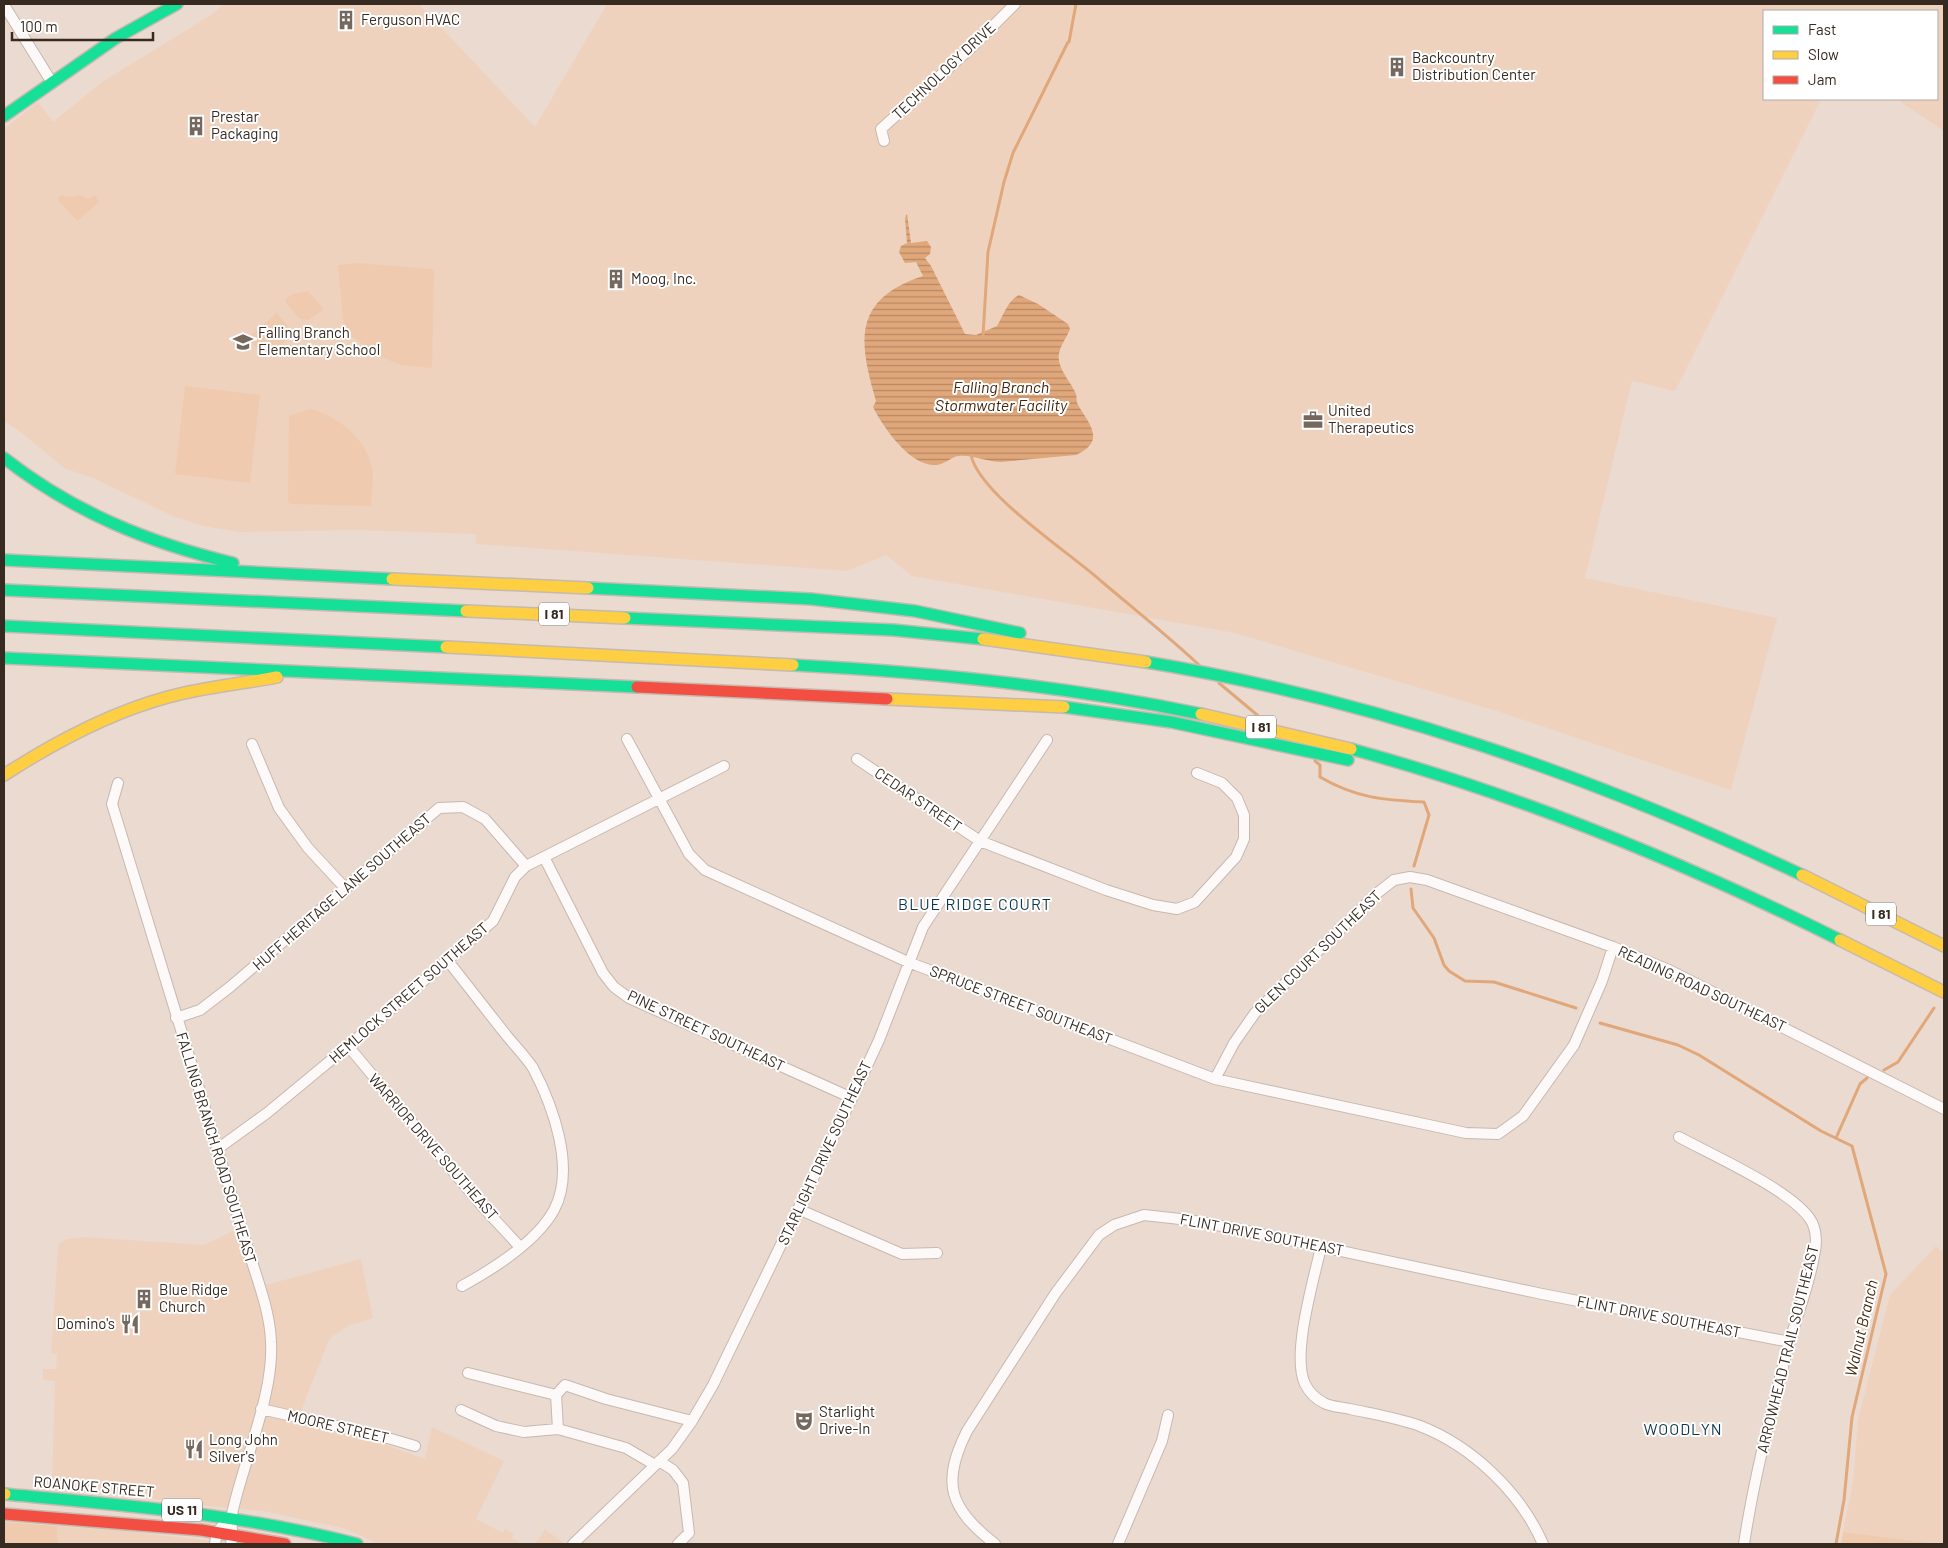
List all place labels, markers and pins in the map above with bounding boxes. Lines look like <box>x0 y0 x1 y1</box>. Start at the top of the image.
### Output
building icon: Ferguson HVAC <box>335 9 357 31</box>
place label: Ferguson HVAC <box>361 10 460 28</box>
place label: Backcountry Distribution Center <box>1412 48 1536 83</box>
building icon: Backcountry Distribution Center <box>1386 56 1408 78</box>
place label: Prestar Packaging <box>211 107 278 142</box>
building icon: Prestar Packaging <box>185 115 207 137</box>
building icon: Moog, Inc. <box>605 268 627 290</box>
place label: Moog, Inc. <box>631 269 697 287</box>
place label: Falling Branch Elementary School <box>258 323 380 358</box>
school or university icon: Falling Branch Elementary School <box>232 331 254 353</box>
place label: United Therapeutics <box>1328 401 1414 436</box>
office icon: United Therapeutics <box>1302 409 1324 431</box>
place label: Blue Ridge Church <box>159 1280 228 1315</box>
building icon: Blue Ridge Church <box>133 1288 155 1310</box>
restaurant icon: Domino's <box>119 1313 141 1335</box>
place label: Domino's <box>57 1314 115 1332</box>
place label: Starlight Drive-In <box>819 1402 875 1437</box>
theatre icon: Starlight Drive-In <box>793 1410 815 1432</box>
place label: Long John Silver's <box>209 1430 278 1465</box>
restaurant icon: Long John Silver's <box>183 1438 205 1460</box>

